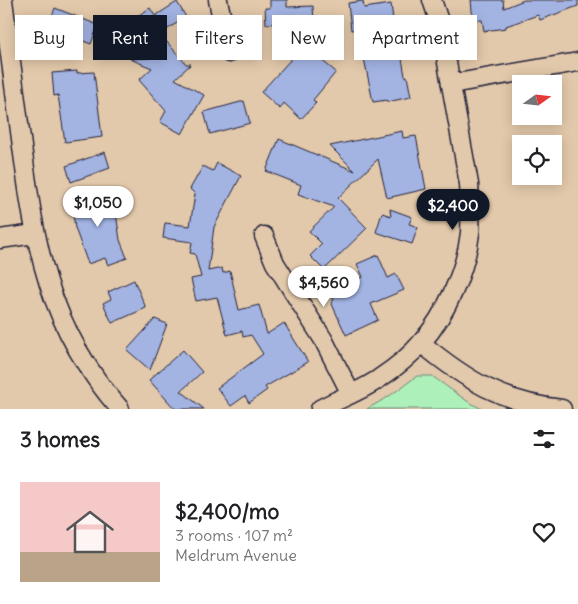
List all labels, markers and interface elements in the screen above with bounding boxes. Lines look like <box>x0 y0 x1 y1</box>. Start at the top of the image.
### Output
chip: Buy <box>15 15 83 60</box>
chip: Rent <box>93 15 167 60</box>
chip: Filters <box>177 15 262 60</box>
chip: New <box>272 15 344 60</box>
chip: Apartment <box>354 15 477 60</box>
north arrow <box>512 75 562 125</box>
map controls <box>512 75 562 185</box>
button: locate <box>512 135 562 185</box>
pin: $1,050 <box>57 186 139 228</box>
pin: $2,400 <box>412 188 494 231</box>
text: $1,050 <box>74 192 122 212</box>
text: $2,400 <box>428 195 479 215</box>
pin: $4,560 <box>283 266 365 308</box>
text: $4,560 <box>299 272 349 292</box>
icon: filters <box>530 425 558 453</box>
text: 3 homes <box>20 426 100 453</box>
text: $2,400/mo <box>175 498 279 525</box>
icon: home <box>60 502 120 562</box>
icon: heart <box>530 518 558 546</box>
text: 3 rooms · 107 m² <box>175 525 293 545</box>
text: Meldrum Avenue <box>175 545 297 565</box>

